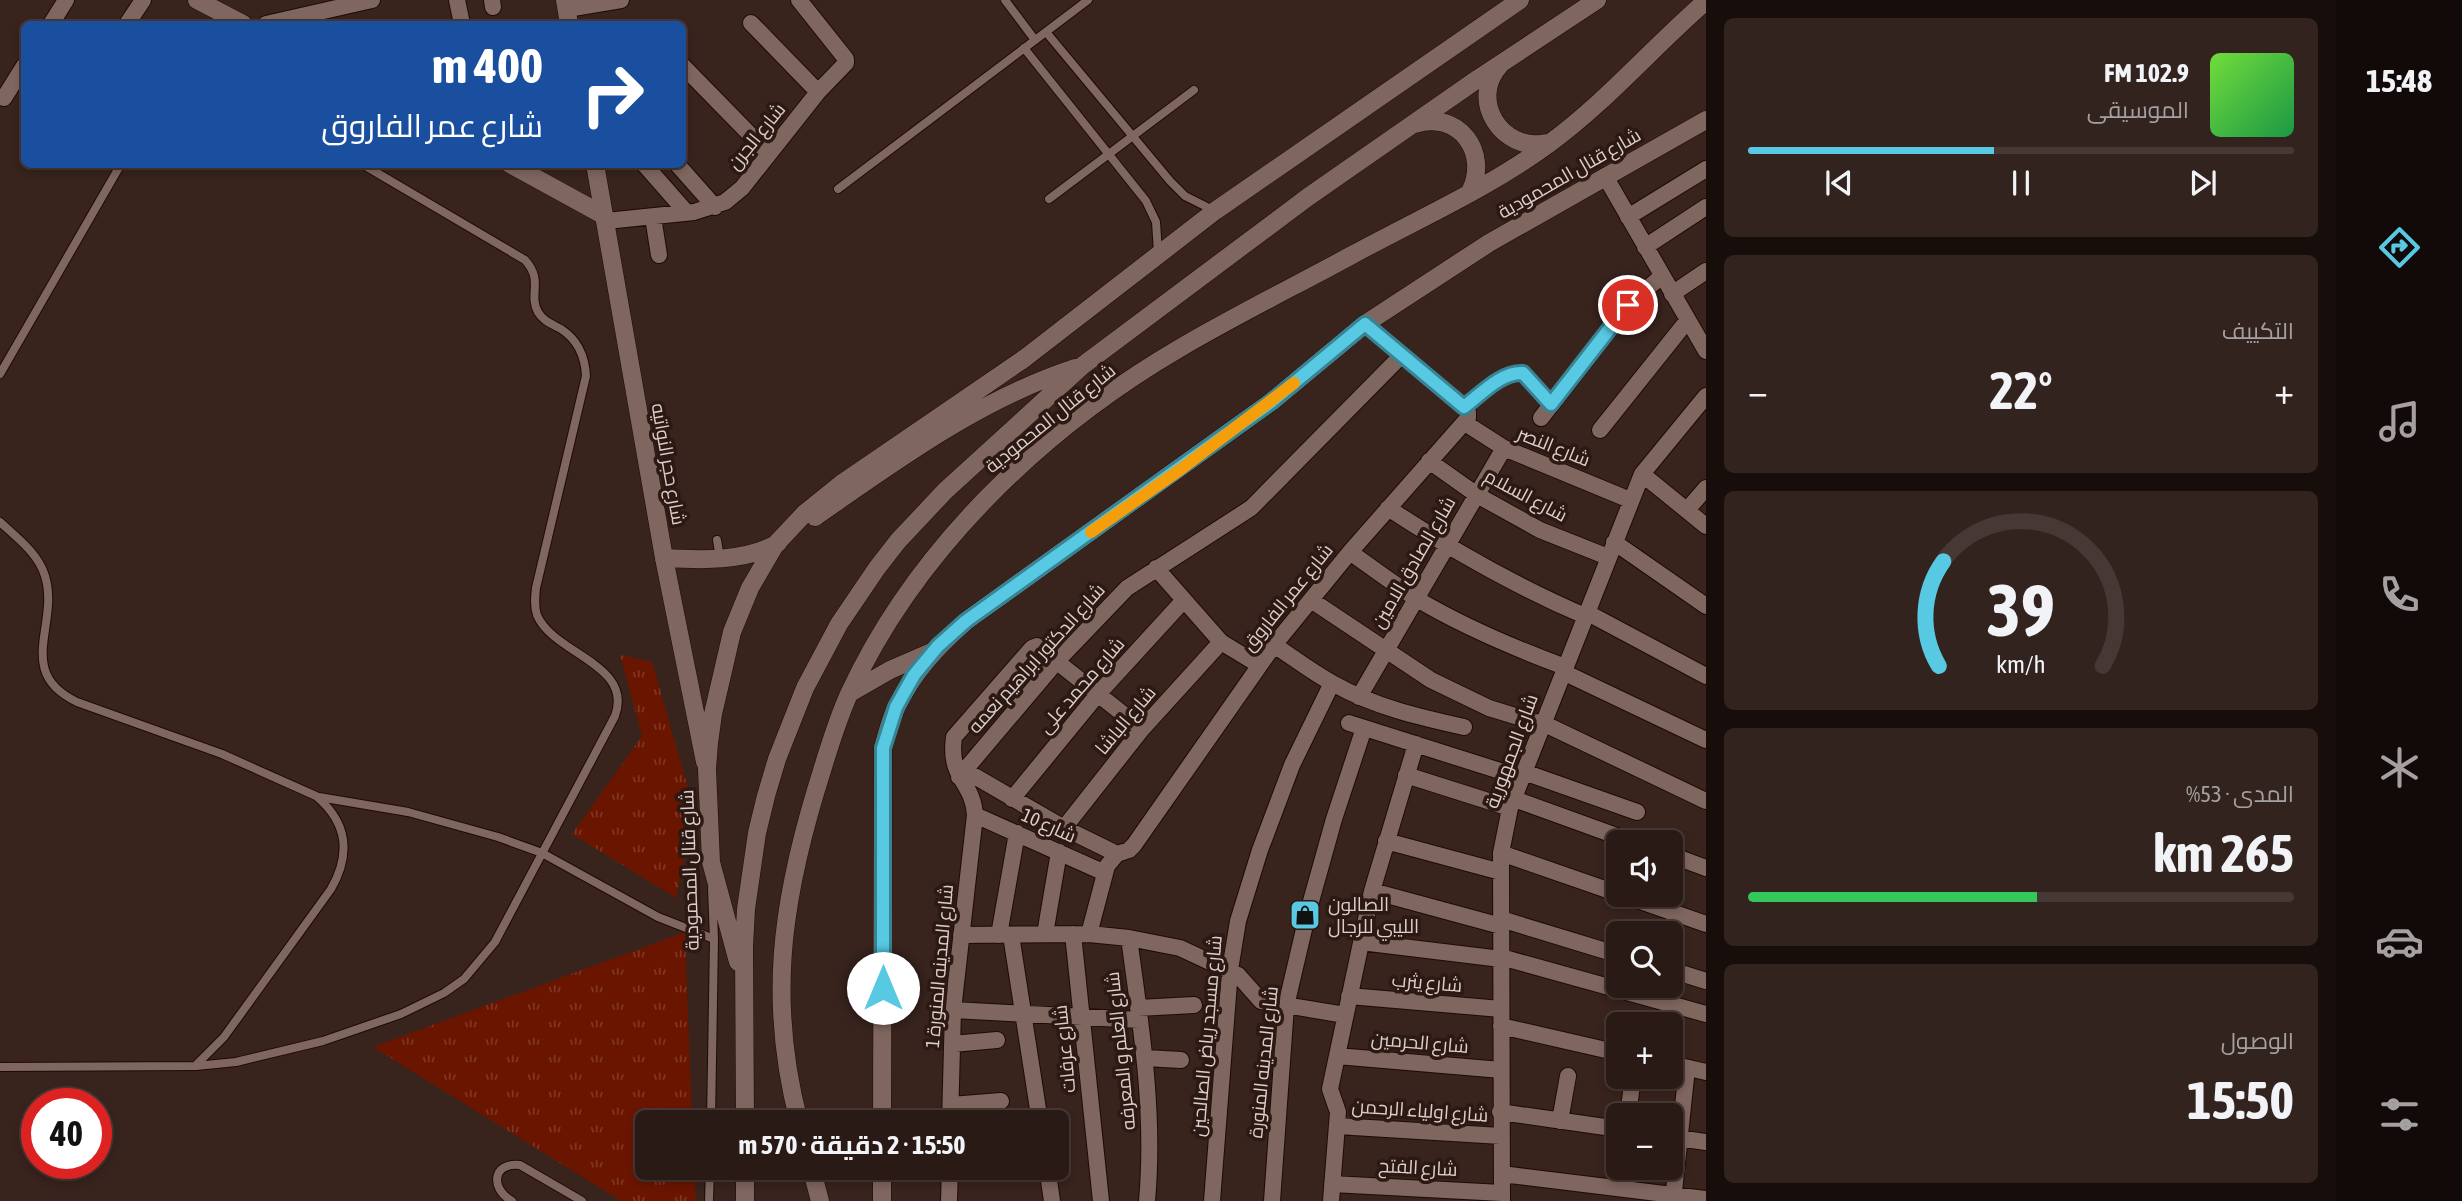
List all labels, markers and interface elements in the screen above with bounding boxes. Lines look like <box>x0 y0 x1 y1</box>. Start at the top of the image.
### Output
text: 400 m <box>432 37 543 93</box>
icon: right <box>567 49 658 140</box>
text: 102.9 FM <box>2104 58 2189 88</box>
text: 15:48 <box>2366 62 2432 99</box>
text: الموسيقى <box>2087 97 2189 123</box>
street label: شارع الجرن <box>722 98 792 176</box>
text: شارع عمر الفاروق <box>321 107 543 144</box>
street label: شارع قنال المحمودية <box>1494 123 1646 225</box>
icon: previous <box>1820 164 1858 202</box>
icon: pause <box>2002 164 2040 202</box>
icon: next <box>2184 164 2222 202</box>
icon: directions <box>2375 223 2424 272</box>
pin <box>1598 275 1658 335</box>
icon: arrive <box>1609 286 1647 324</box>
text: التكييف <box>2222 318 2294 344</box>
street label: شارع قنال المحمودية <box>980 359 1121 480</box>
text: 22° <box>1989 360 2053 420</box>
text: − <box>1748 369 1768 412</box>
text: + <box>2274 369 2294 412</box>
icon: music <box>2375 397 2424 446</box>
street label: شارع حجر النواتيه <box>645 401 691 527</box>
street label: شارع النصر <box>1512 421 1594 473</box>
street label: شارع السلام <box>1479 464 1571 529</box>
street label: شارع الصادق الامين <box>1366 492 1462 633</box>
street label: شارع عمر الفاروق <box>1237 539 1339 657</box>
text: 39 <box>1987 569 2055 652</box>
icon: phone <box>2375 570 2424 619</box>
street label: شارع الدكتور ابراهيم نعمه <box>963 579 1111 739</box>
street label: شارع محمد على <box>1033 633 1131 739</box>
text: km/h <box>1996 650 2046 678</box>
street label: شارع الباشا <box>1090 681 1162 761</box>
street label: شارع الجمهورية <box>1480 691 1545 812</box>
icon: climate <box>2375 743 2424 792</box>
text: المدى · 53% <box>2186 781 2294 807</box>
street label: شارع قنال المحمودية <box>675 789 706 951</box>
street label: شارع 10 <box>1017 803 1080 849</box>
text: 265 km <box>2153 823 2294 883</box>
map controls <box>1606 830 1683 1180</box>
button: sound <box>1606 830 1683 907</box>
street label: شارع المدينه المنورة 1 <box>921 883 960 1049</box>
place label: الصالون الليبي للرجال <box>1328 893 1419 941</box>
shop icon: الصالون الليبي للرجال <box>1288 898 1322 932</box>
icon: car <box>2375 917 2424 966</box>
button: search <box>1606 921 1683 998</box>
street label: شارع مسجد رياض الصالحين <box>1186 934 1229 1138</box>
position arrow <box>846 951 920 1025</box>
street label: شارع يثرب <box>1391 968 1463 999</box>
street label: شارع العلم و المعرفه <box>1101 970 1142 1131</box>
street label: شارع المدينه المنورة <box>1244 985 1285 1139</box>
street label: شارع عرفات <box>1048 1004 1083 1094</box>
button: + <box>1606 1012 1683 1089</box>
street label: شارع الحرمين <box>1370 1027 1470 1060</box>
text: الوصول <box>2221 1028 2294 1054</box>
text: 15:50 <box>2187 1070 2294 1130</box>
speed limit sign: 40 <box>21 1088 112 1179</box>
icon: filters <box>2375 1090 2424 1139</box>
street label: شارع اولياء الرحمن <box>1351 1094 1489 1129</box>
button: − <box>1606 1103 1683 1180</box>
text: 15:50 · 2 دقيقة · 570 m <box>738 1130 966 1160</box>
street label: شارع الفتح <box>1378 1154 1458 1183</box>

